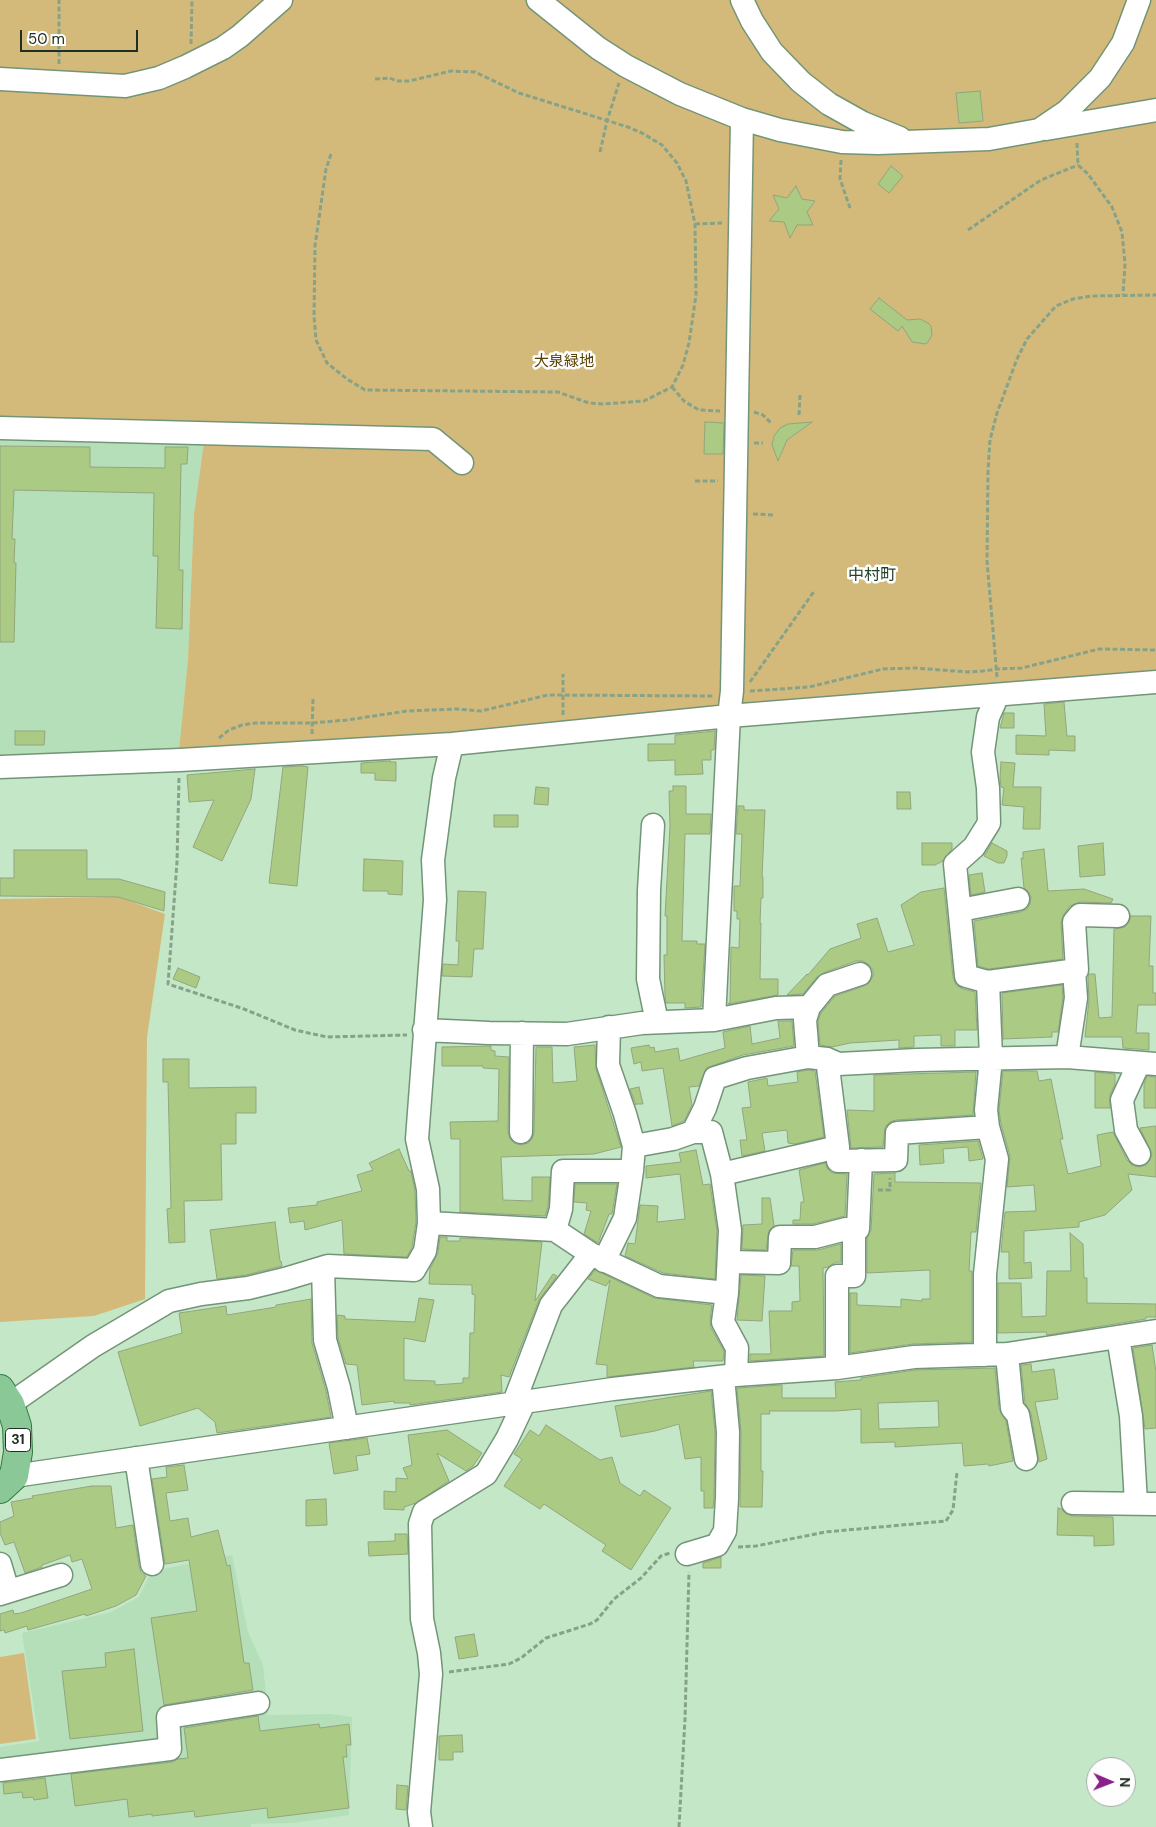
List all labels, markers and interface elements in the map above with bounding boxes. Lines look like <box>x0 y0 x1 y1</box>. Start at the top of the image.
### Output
scale bar <box>22 20 140 52</box>
text: 50 m <box>28 29 65 49</box>
park label: 大泉緑地 <box>534 353 594 371</box>
district label: 中村町 <box>848 566 896 586</box>
road number: 31 <box>6 1428 30 1452</box>
north arrow <box>1086 1757 1136 1807</box>
text: N <box>1116 1777 1134 1788</box>

